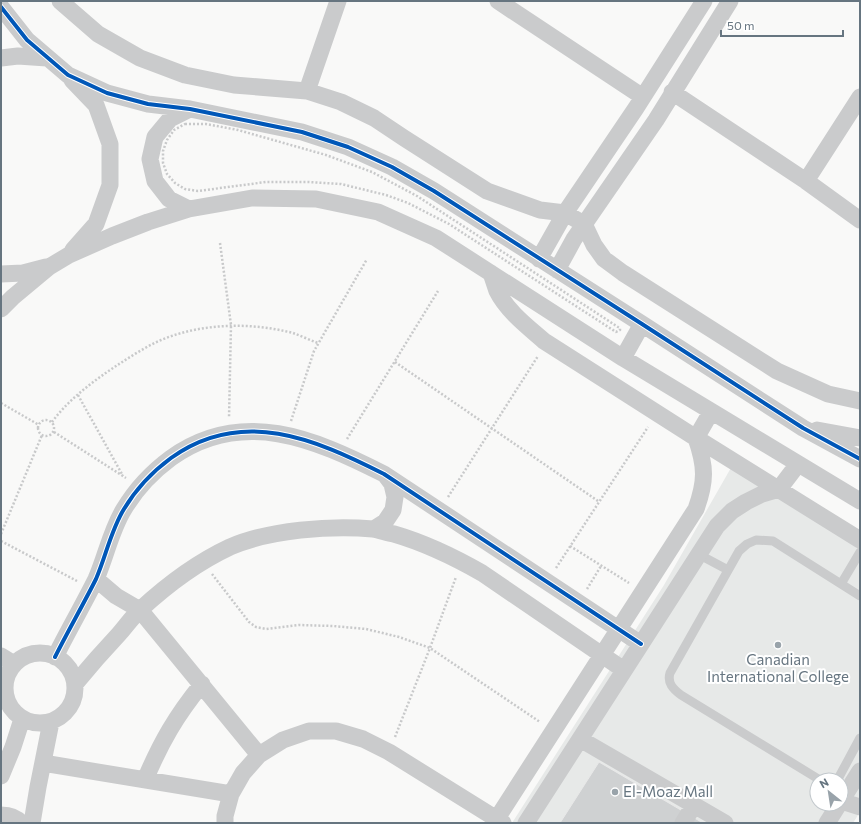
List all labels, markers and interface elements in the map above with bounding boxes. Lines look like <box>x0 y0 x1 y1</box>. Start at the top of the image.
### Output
scale bar <box>721 12 843 38</box>
text: 50 m <box>727 18 755 32</box>
marker: Canadian International College <box>773 640 783 650</box>
place label: Canadian International College <box>707 650 849 685</box>
north arrow <box>809 772 849 812</box>
text: N <box>817 775 831 791</box>
place label: El-Moaz Mall <box>623 782 713 800</box>
marker: El-Moaz Mall <box>610 787 620 797</box>

